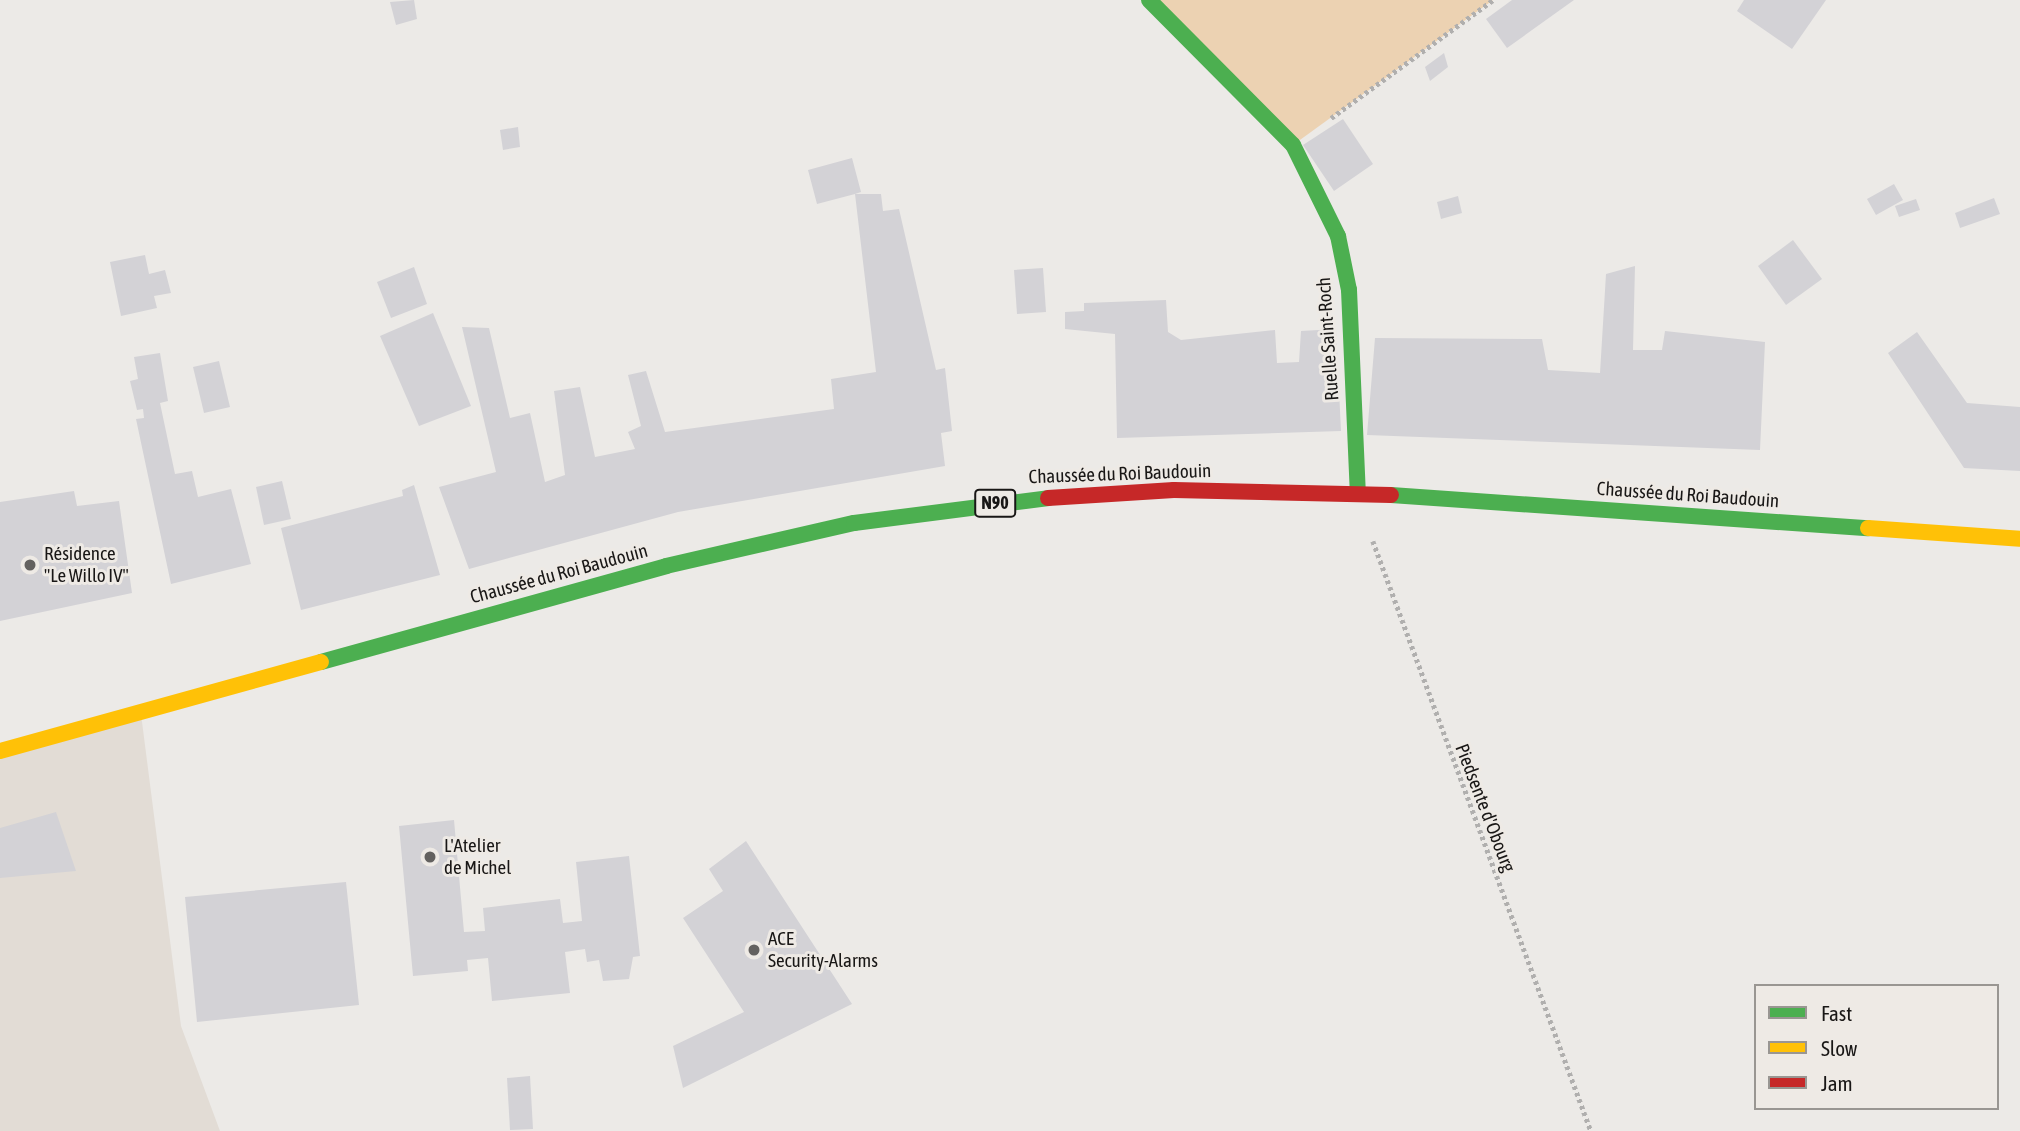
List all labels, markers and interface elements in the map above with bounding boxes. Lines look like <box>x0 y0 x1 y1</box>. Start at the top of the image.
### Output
street label: Ruelle Saint-Roch <box>1312 277 1344 401</box>
street label: Chaussée du Roi Baudouin <box>1028 459 1212 489</box>
street label: Chaussée du Roi Baudouin <box>1596 477 1780 513</box>
road number: N90 <box>974 489 1016 518</box>
street label: Chaussée du Roi Baudouin <box>468 539 650 609</box>
place label: Résidence "Le Willo IV" <box>44 543 129 587</box>
marker: Résidence "Le Willo IV" <box>22 557 38 573</box>
street label: Piedsente d'Obourg <box>1450 741 1520 875</box>
place label: L'Atelier de Michel <box>444 835 511 879</box>
marker: L'Atelier de Michel <box>422 849 438 865</box>
place label: ACE Security-Alarms <box>768 928 878 972</box>
marker: ACE Security-Alarms <box>746 942 762 958</box>
legend <box>1754 984 1999 1110</box>
text: Fast <box>1821 1001 1852 1025</box>
text: Slow <box>1821 1036 1857 1060</box>
text: Jam <box>1821 1071 1853 1095</box>

